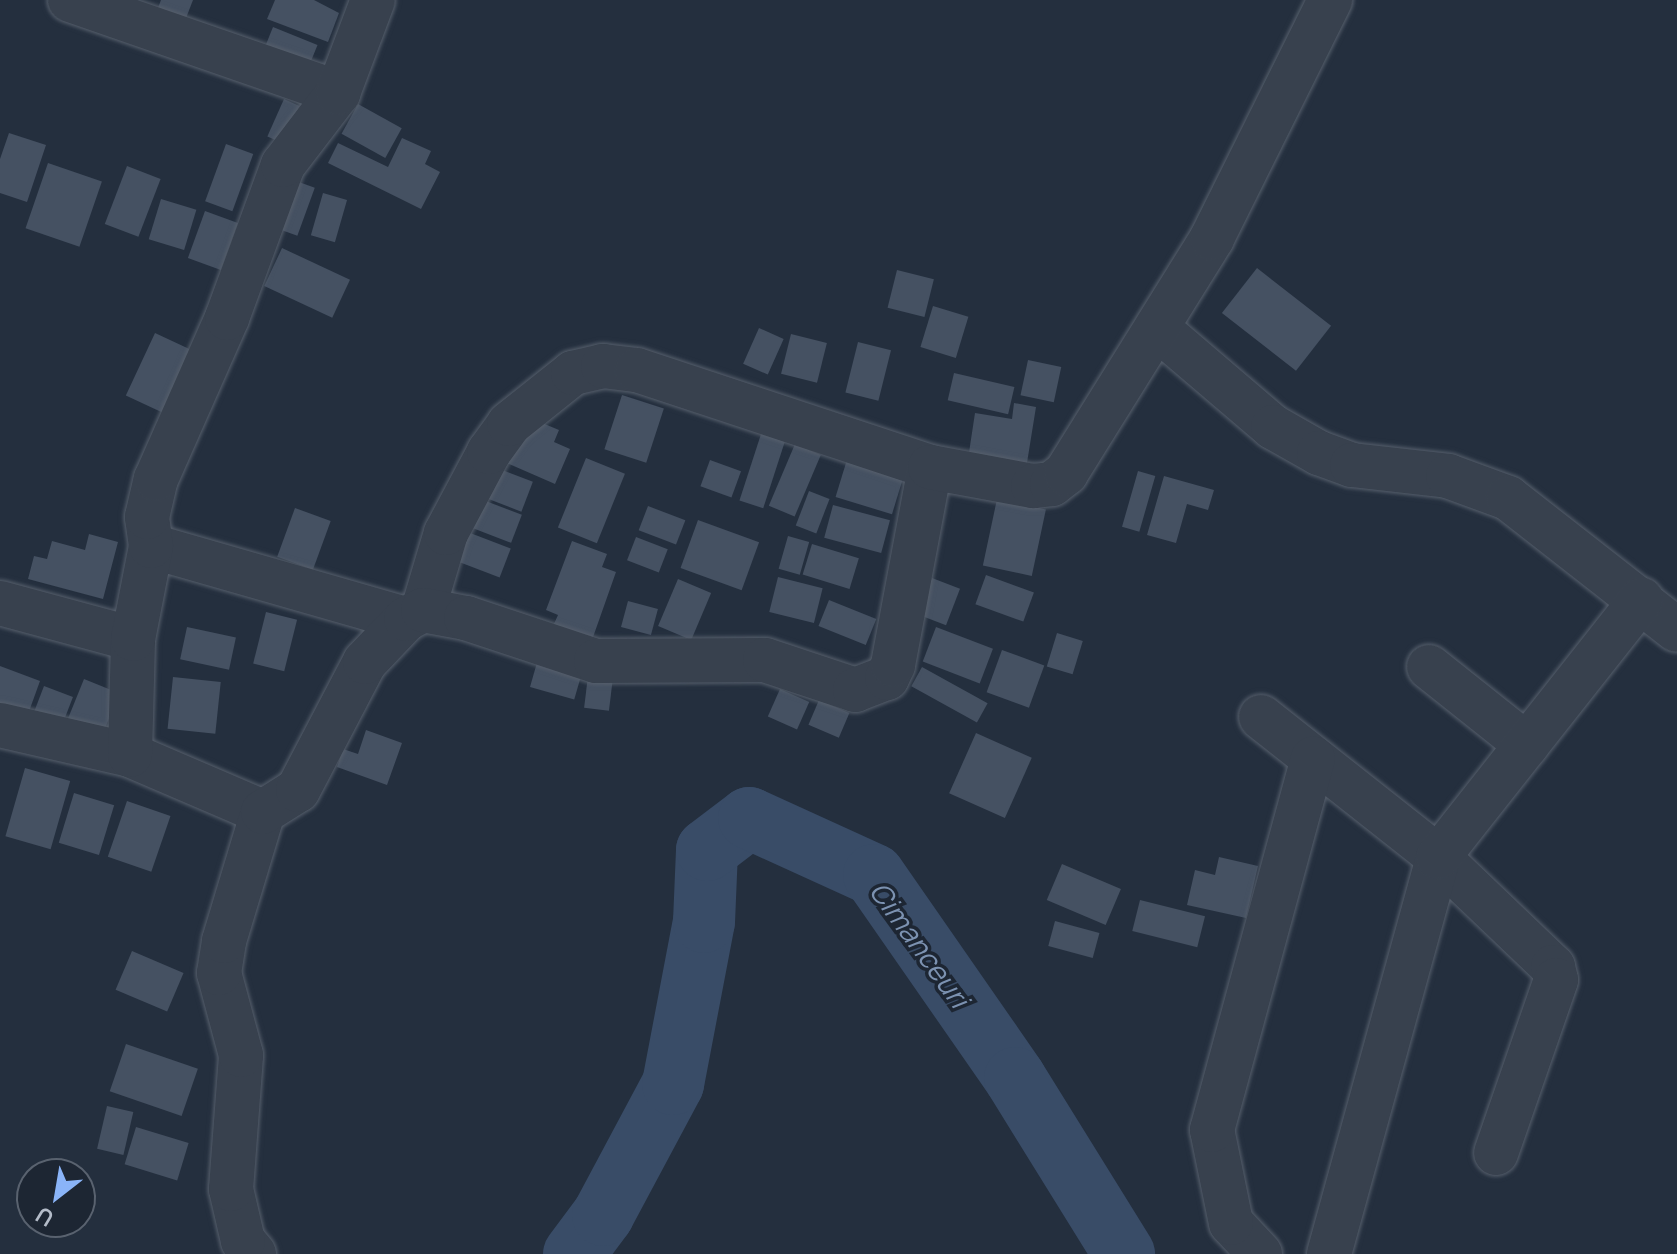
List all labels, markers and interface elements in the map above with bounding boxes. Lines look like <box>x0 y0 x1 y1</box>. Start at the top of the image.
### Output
water label: Cimanceuri <box>863 875 977 1013</box>
north arrow <box>16 1158 96 1238</box>
text: U <box>30 1200 59 1234</box>

